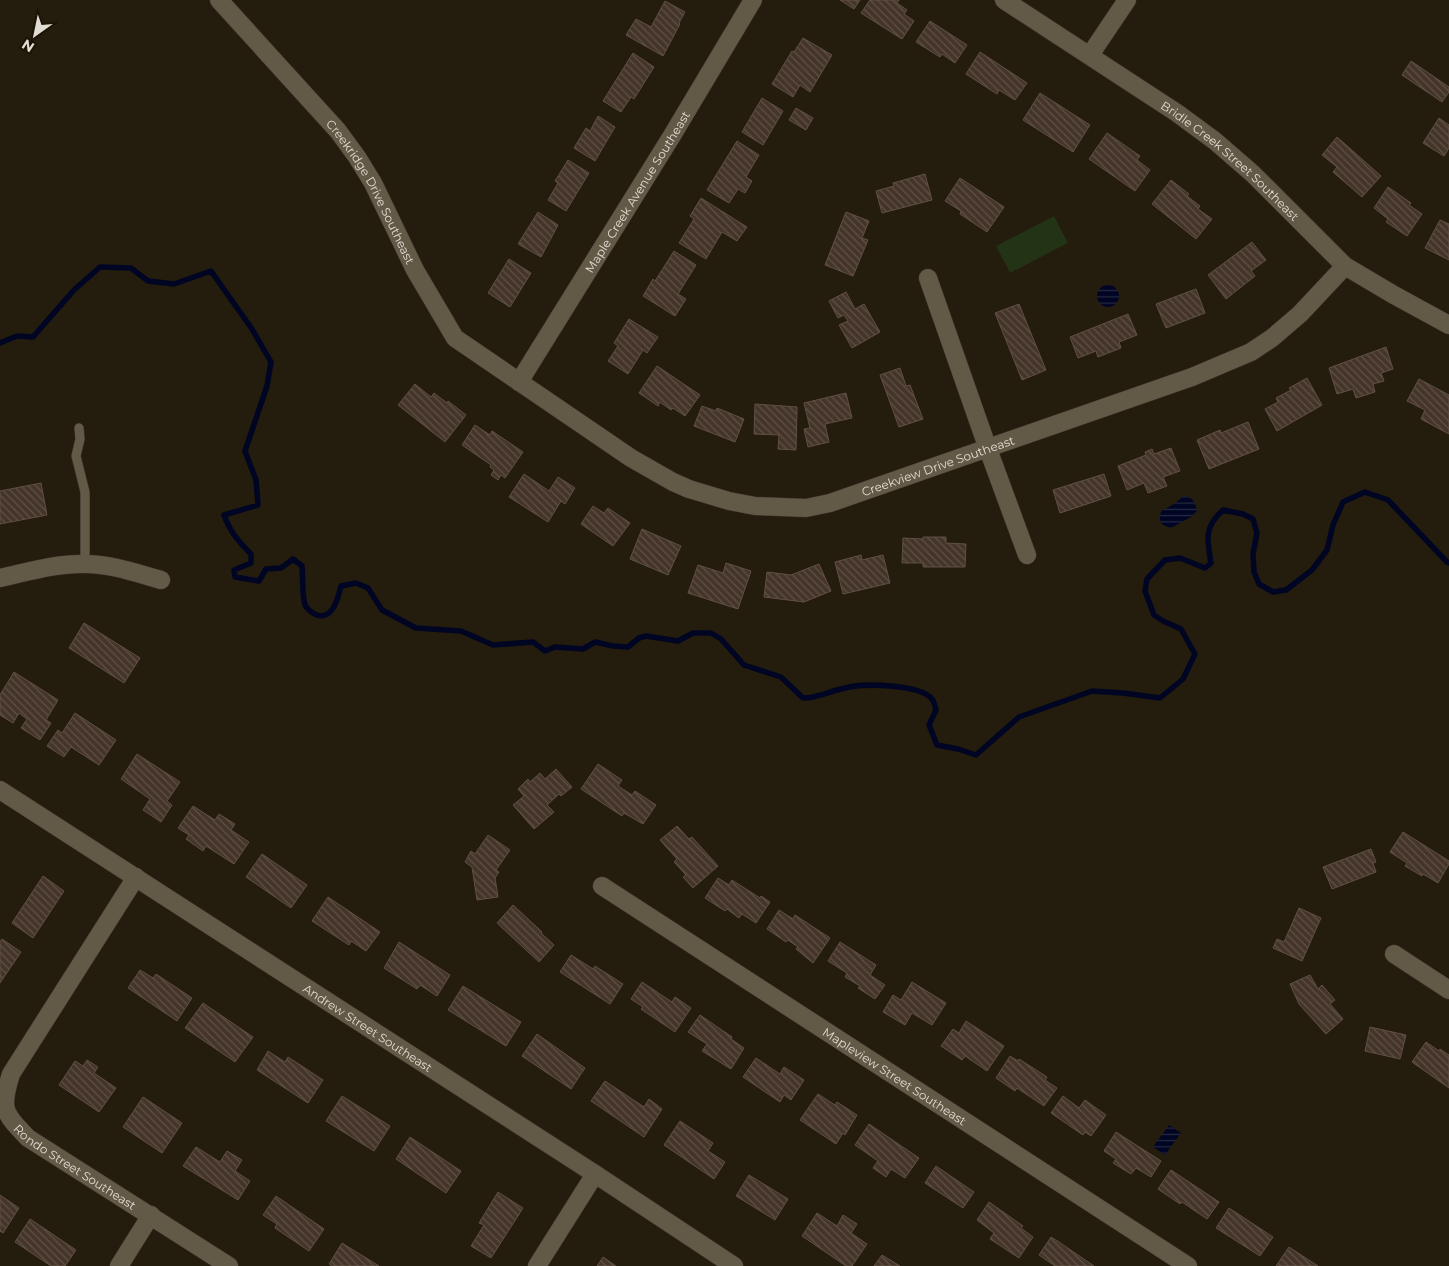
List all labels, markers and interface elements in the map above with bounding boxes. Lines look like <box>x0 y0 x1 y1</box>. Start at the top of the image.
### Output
north arrow <box>10 10 60 60</box>
text: N <box>18 35 38 57</box>
street label: Bridle Creek Street Southeast <box>1158 97 1303 224</box>
street label: Maple Creek Avenue Southeast <box>581 108 693 275</box>
street label: Creekridge Drive Southeast <box>323 116 418 266</box>
street label: Creekview Drive Southeast <box>859 432 1016 499</box>
street label: Andrew Street Southeast <box>301 980 436 1075</box>
street label: Mapleview Street Southeast <box>820 1024 970 1128</box>
street label: Rondo Street Southeast <box>11 1121 139 1213</box>

